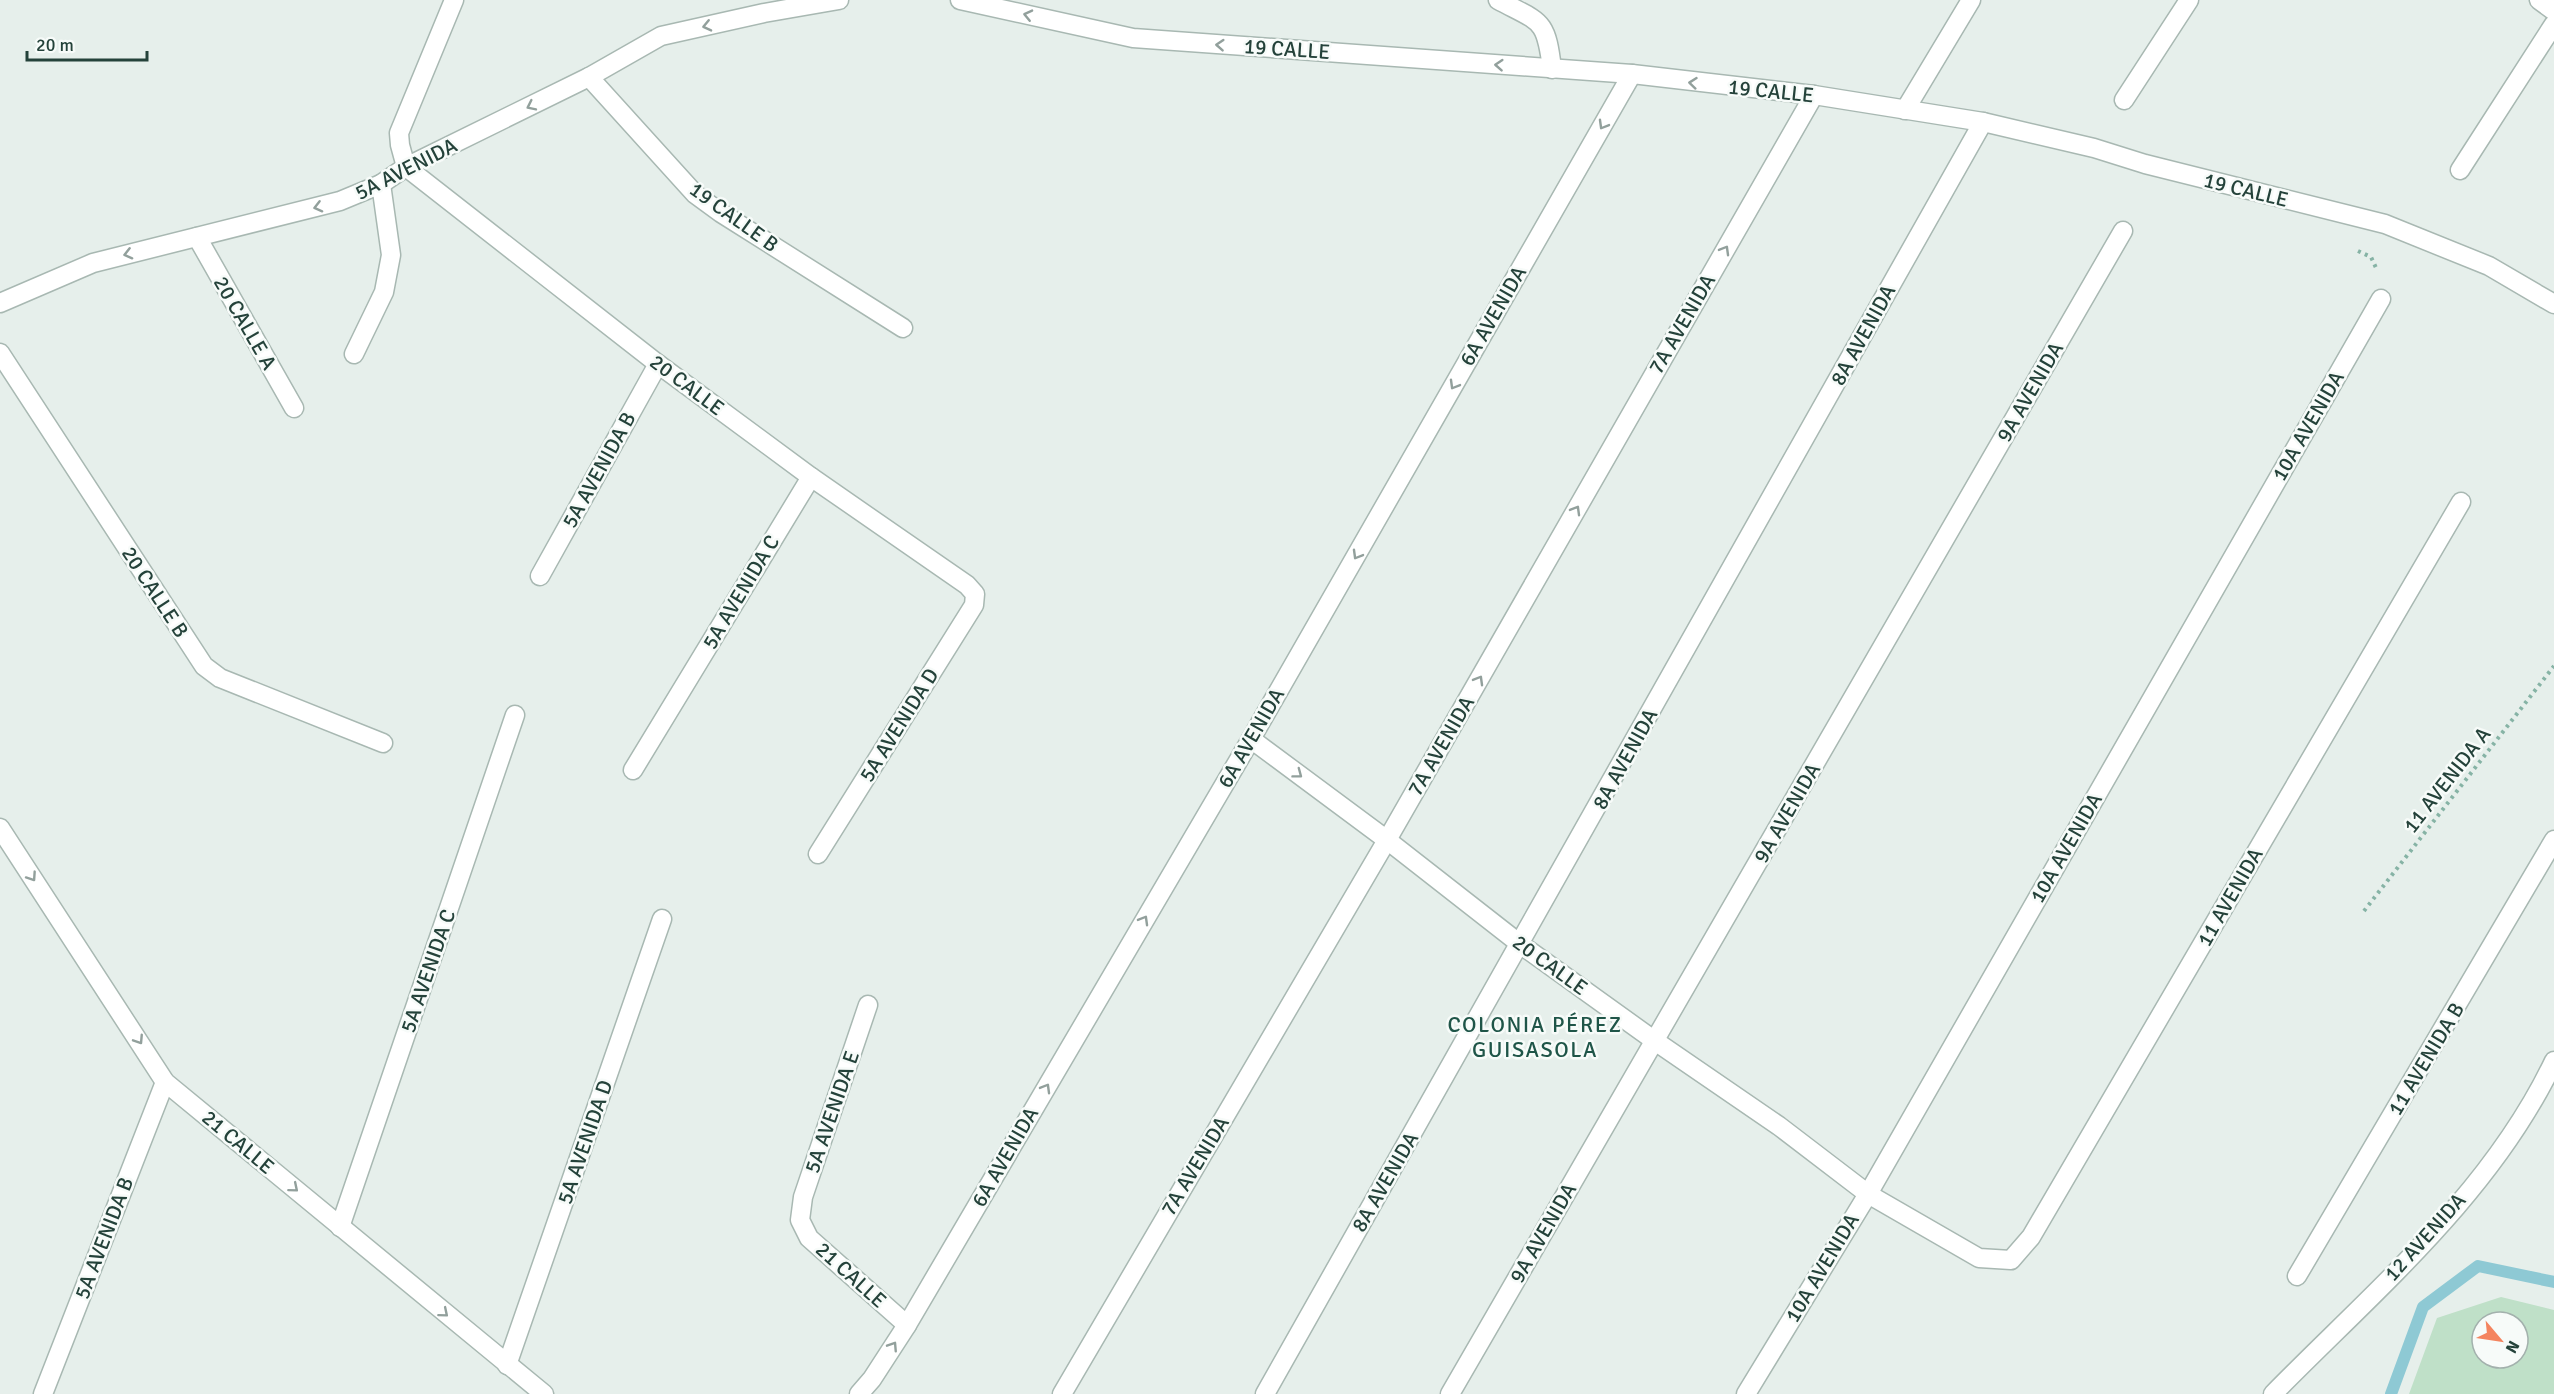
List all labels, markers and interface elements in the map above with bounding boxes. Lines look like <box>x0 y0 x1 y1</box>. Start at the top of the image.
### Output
one-way arrow <box>1023 10 1033 23</box>
one-way arrow <box>703 18 713 31</box>
scale bar <box>27 24 147 62</box>
street label: 19 CALLE <box>1243 33 1331 65</box>
text: 20 m <box>36 34 74 56</box>
one-way arrow <box>1216 38 1225 51</box>
one-way arrow <box>1494 59 1503 72</box>
street label: 19 CALLE <box>1727 74 1815 108</box>
one-way arrow <box>1688 77 1697 89</box>
one-way arrow <box>527 99 538 110</box>
one-way arrow <box>1599 119 1610 129</box>
street label: 5A AVENIDA <box>351 132 462 206</box>
street label: 19 CALLE <box>2201 167 2291 213</box>
street label: 19 CALLE B <box>684 176 784 258</box>
one-way arrow <box>313 199 323 212</box>
one-way arrow <box>1717 246 1729 256</box>
one-way arrow <box>124 247 134 260</box>
street label: 6A AVENIDA <box>1454 261 1532 371</box>
street label: 7A AVENIDA <box>1643 269 1721 379</box>
street label: 20 CALLE A <box>208 272 282 375</box>
street label: 8A AVENIDA <box>1825 280 1901 390</box>
street label: 9A AVENIDA <box>1991 337 2069 447</box>
street label: 20 CALLE <box>645 349 729 421</box>
street label: 10A AVENIDA <box>2266 366 2350 486</box>
one-way arrow <box>1450 379 1461 390</box>
street label: 5A AVENIDA B <box>556 408 642 532</box>
one-way arrow <box>1568 506 1580 517</box>
street label: 5A AVENIDA C <box>697 530 785 654</box>
street label: 20 CALLE B <box>116 542 194 642</box>
one-way arrow <box>1353 548 1364 559</box>
street label: 5A AVENIDA D <box>854 663 944 787</box>
one-way arrow <box>1471 676 1483 686</box>
street label: 6A AVENIDA <box>1212 683 1290 793</box>
street label: 7A AVENIDA <box>1402 691 1480 801</box>
street label: 8A AVENIDA <box>1587 704 1663 814</box>
street label: 11 AVENIDA A <box>2398 722 2496 838</box>
street label: 9A AVENIDA <box>1748 758 1826 868</box>
one-way arrow <box>1292 766 1303 777</box>
street label: 10A AVENIDA <box>2024 788 2108 908</box>
street label: 11 AVENIDA <box>2191 843 2269 951</box>
one-way arrow <box>25 870 36 881</box>
street label: 5A AVENIDA C <box>395 906 461 1036</box>
one-way arrow <box>1137 916 1149 926</box>
street label: 20 CALLE <box>1507 929 1593 1001</box>
street label: 11 AVENIDA B <box>2382 998 2470 1120</box>
district label: COLONIA PÉREZ GUISASOLA <box>1447 1011 1623 1063</box>
one-way arrow <box>132 1033 143 1044</box>
street label: 5A AVENIDA E <box>799 1047 865 1177</box>
street label: 5A AVENIDA D <box>552 1077 618 1207</box>
one-way arrow <box>1038 1084 1050 1094</box>
street label: 6A AVENIDA <box>966 1102 1044 1212</box>
street label: 21 CALLE <box>197 1104 279 1180</box>
street label: 7A AVENIDA <box>1155 1112 1235 1220</box>
street label: 8A AVENIDA <box>1346 1127 1424 1237</box>
street label: 5A AVENIDA B <box>69 1173 139 1303</box>
street label: 9A AVENIDA <box>1504 1178 1582 1288</box>
one-way arrow <box>287 1181 298 1192</box>
street label: 12 AVENIDA <box>2379 1187 2471 1286</box>
street label: 10A AVENIDA <box>1779 1209 1865 1327</box>
street label: 21 CALLE <box>810 1236 892 1314</box>
one-way arrow <box>437 1305 448 1316</box>
north arrow <box>2470 1310 2530 1370</box>
text: N <box>2501 1337 2524 1357</box>
one-way arrow <box>886 1342 897 1353</box>

